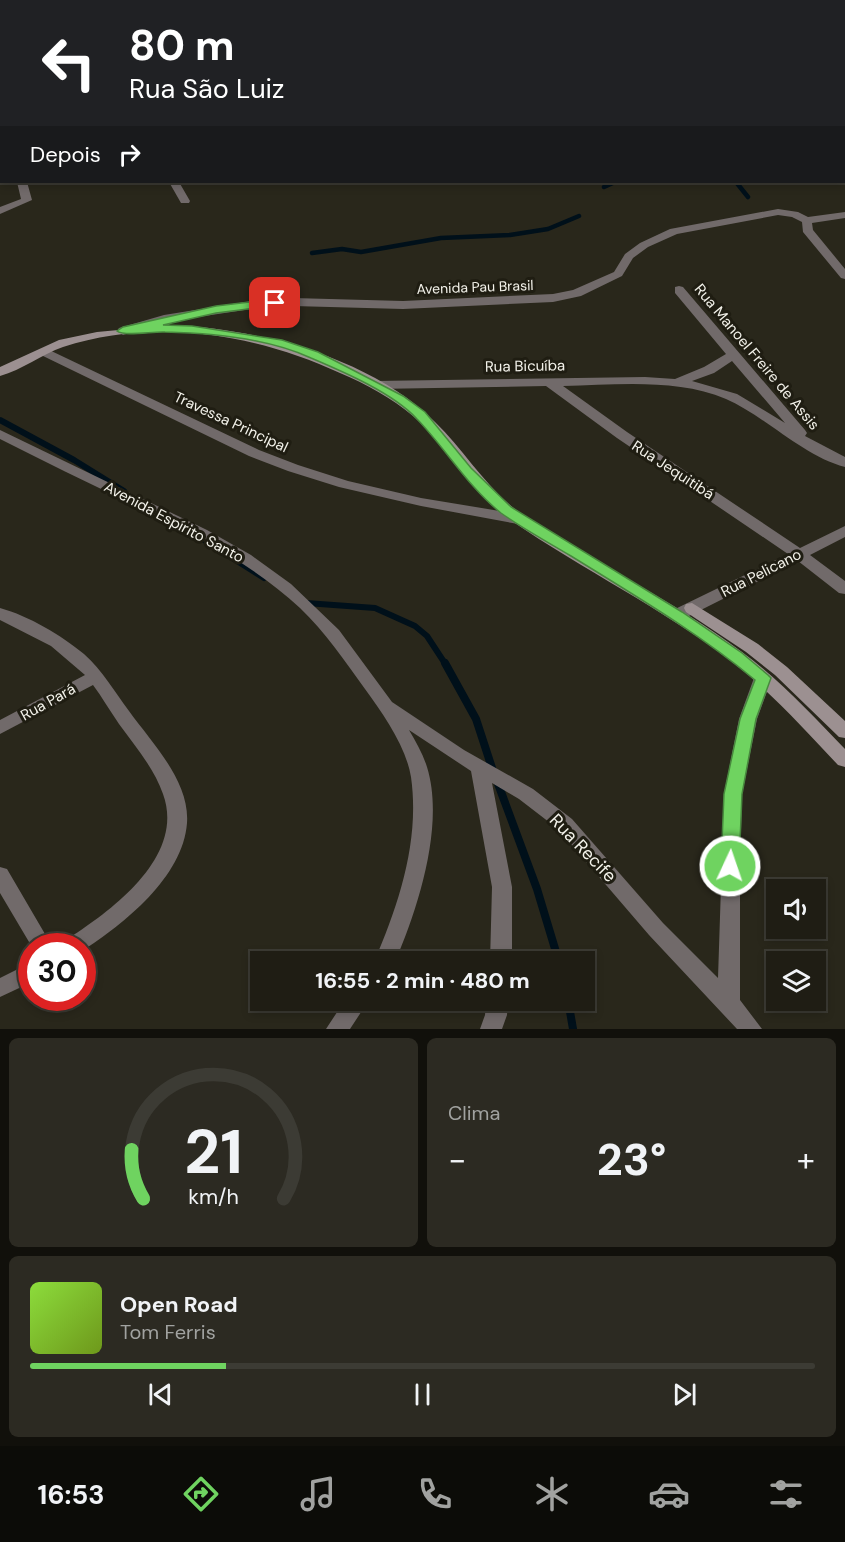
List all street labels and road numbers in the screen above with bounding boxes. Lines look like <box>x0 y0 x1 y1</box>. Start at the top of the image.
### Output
street label: Avenida Pau Brasil <box>416 276 534 298</box>
street label: Rua Manoel Freire de Assis <box>690 280 824 434</box>
street label: Rua Bicuíba <box>485 355 565 377</box>
street label: Travessa Principal <box>171 387 291 457</box>
street label: Rua Jequitibá <box>628 436 718 504</box>
street label: Avenida Espírito Santo <box>101 477 247 567</box>
street label: Rua Pelicano <box>717 544 805 602</box>
street label: Rua Pará <box>17 679 79 725</box>
street label: Rua Recife <box>544 809 622 887</box>

